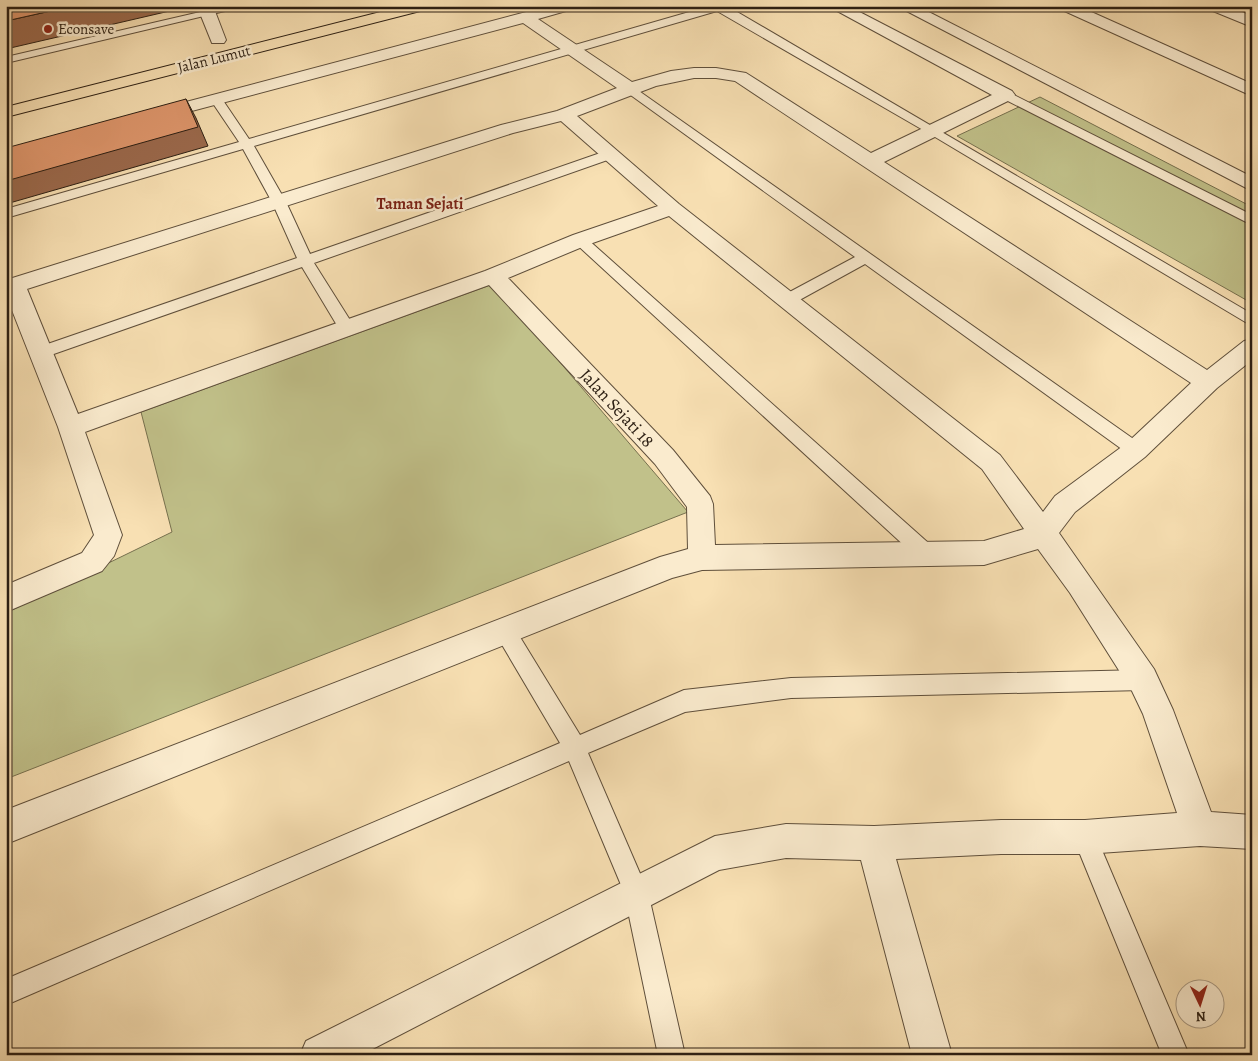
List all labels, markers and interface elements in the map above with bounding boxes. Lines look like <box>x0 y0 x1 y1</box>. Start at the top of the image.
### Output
place label: Econsave <box>58 19 114 39</box>
marker: Econsave <box>42 23 54 35</box>
street label: Jalan Lumut <box>175 40 253 78</box>
district label: Taman Sejati <box>377 193 464 215</box>
street label: Jalan Sejati 18 <box>574 363 660 453</box>
north arrow <box>1176 978 1226 1028</box>
text: N <box>1195 1007 1207 1026</box>

